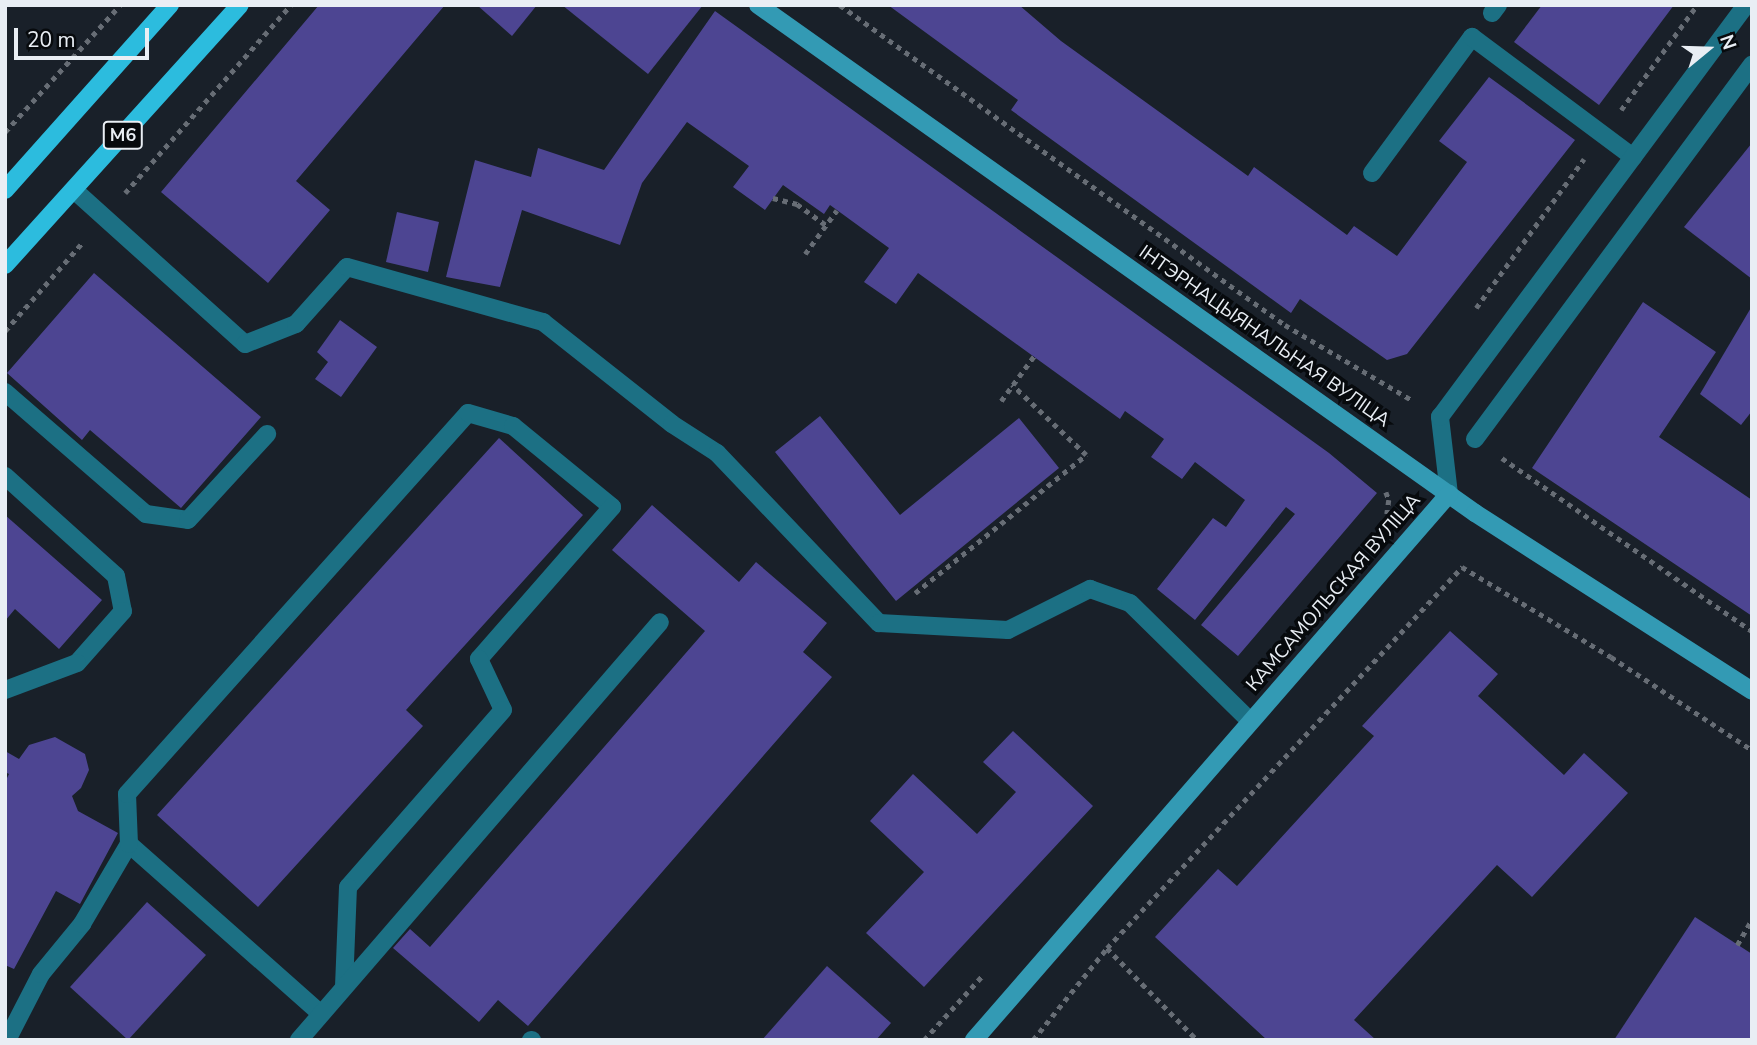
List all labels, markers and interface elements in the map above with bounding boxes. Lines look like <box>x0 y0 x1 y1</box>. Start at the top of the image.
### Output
scale bar <box>18 14 152 58</box>
north arrow <box>1673 14 1743 84</box>
text: 20 m <box>27 26 76 54</box>
text: N <box>1713 31 1742 53</box>
road number: М6 <box>102 120 144 150</box>
street label: ІНТЭРНАЦЫЯНАЛЬНАЯ ВУЛІЦА <box>1134 241 1394 433</box>
street label: КАМСАМОЛЬСКАЯ ВУЛІЦА <box>1242 490 1426 696</box>

